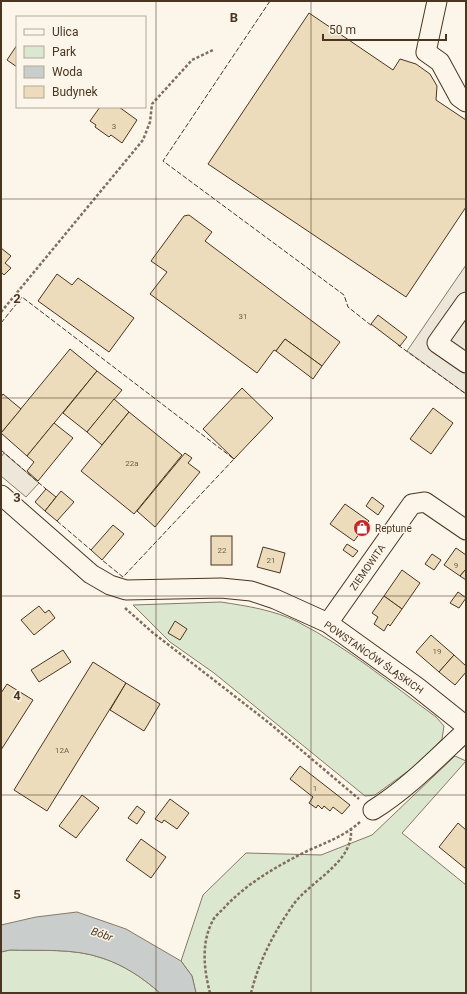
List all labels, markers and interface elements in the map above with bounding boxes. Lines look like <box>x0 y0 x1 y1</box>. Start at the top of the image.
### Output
text: B <box>230 10 238 25</box>
legend <box>16 16 146 108</box>
scale bar <box>323 16 446 42</box>
text: 50 m <box>329 23 356 37</box>
text: Ulica <box>52 25 78 39</box>
text: Park <box>52 45 77 59</box>
text: Woda <box>52 65 83 79</box>
text: Budynek <box>52 85 99 99</box>
house number: 3 <box>112 122 116 131</box>
text: 2 <box>13 291 21 306</box>
house number: 31 <box>239 312 248 321</box>
house number: 22a <box>125 459 139 468</box>
text: 3 <box>13 490 21 505</box>
shop icon: Reptune <box>352 518 372 538</box>
place label: Reptune <box>375 523 412 534</box>
street label: ZIEMOWITA <box>348 542 388 592</box>
house number: 22 <box>218 546 227 555</box>
house number: 21 <box>267 556 276 565</box>
house number: 9 <box>454 561 458 570</box>
street label: POWSTAŃCÓW ŚLĄSKICH <box>322 618 426 696</box>
house number: 19 <box>433 647 442 656</box>
text: 4 <box>13 688 21 703</box>
house number: 12A <box>55 746 70 755</box>
house number: 1 <box>313 784 317 793</box>
text: 5 <box>13 887 21 902</box>
water label: Bóbr <box>89 925 115 944</box>

